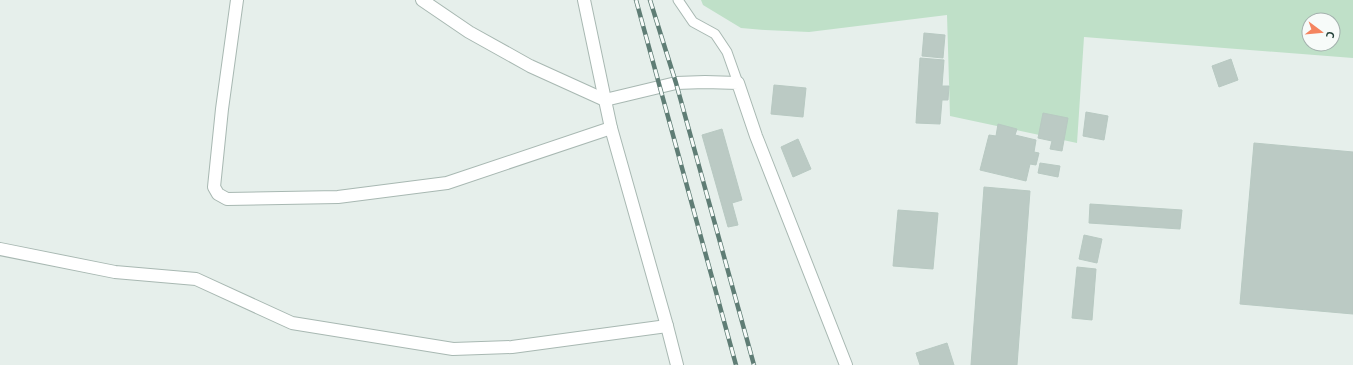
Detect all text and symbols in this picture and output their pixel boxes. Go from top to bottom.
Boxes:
north arrow [1301,12,1341,52]
text: С [1323,30,1338,40]

